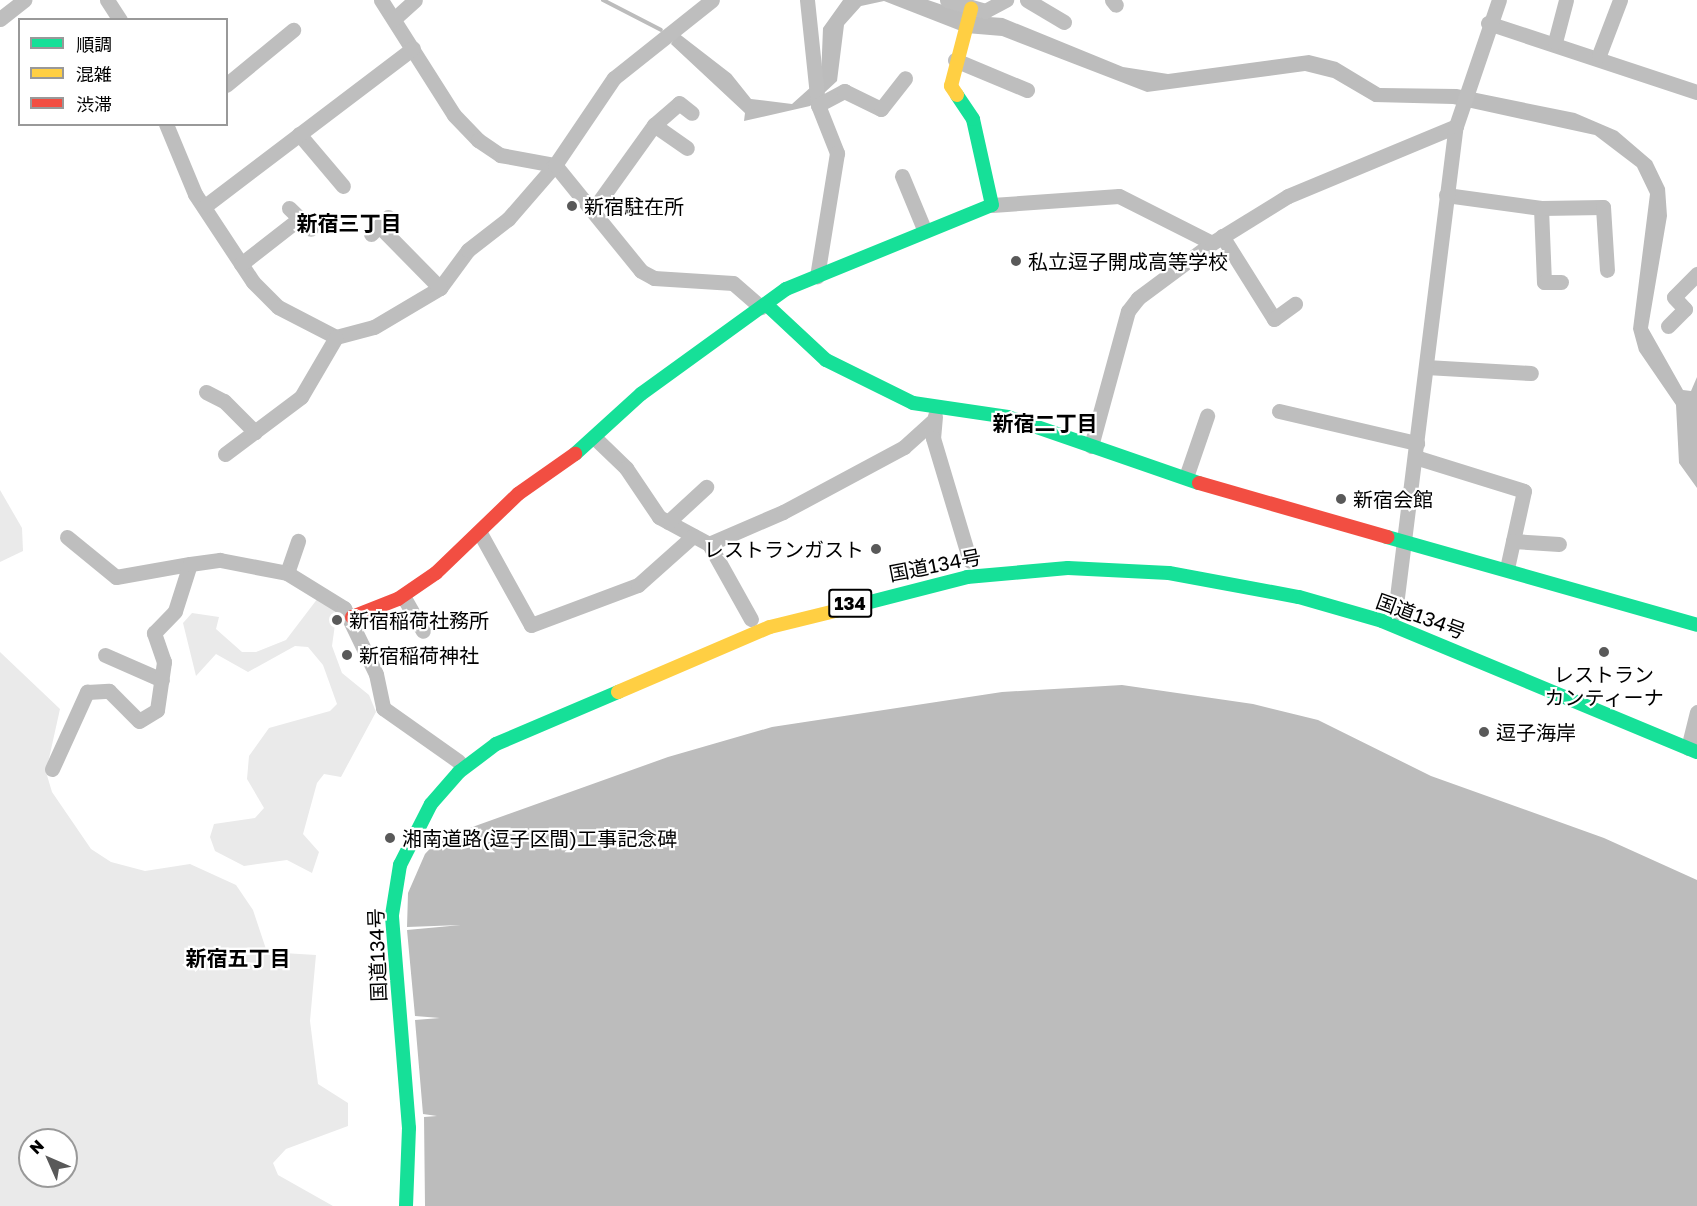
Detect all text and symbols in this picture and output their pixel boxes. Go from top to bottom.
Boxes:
legend [18,18,228,126]
text: 順調 [76,33,112,55]
text: 混雑 [76,63,112,85]
text: 渋滞 [76,93,112,115]
place label: 新宿駐在所 [584,194,684,218]
marker: 新宿駐在所 [565,199,579,213]
district label: 新宿三丁目 [297,210,401,236]
place label: 私立逗子開成高等学校 [1028,249,1228,273]
marker: 私立逗子開成高等学校 [1009,254,1023,268]
district label: 新宿二丁目 [993,410,1097,436]
place label: 新宿会館 [1353,487,1433,511]
marker: 新宿会館 [1334,492,1348,506]
place label: レストランガスト [704,537,864,561]
marker: レストランガスト [869,542,883,556]
street label: 国道134号 [887,544,983,586]
road number: 134 [828,588,872,618]
street label: 国道134号 [1373,589,1469,643]
place label: 新宿稲荷社務所 [349,608,489,632]
marker: 新宿稲荷社務所 [330,613,344,627]
place label: 新宿稲荷神社 [359,643,479,667]
marker: レストラン カンティーナ [1597,645,1611,659]
marker: 新宿稲荷神社 [340,648,354,662]
place label: レストラン カンティーナ [1544,662,1664,709]
place label: 逗子海岸 [1496,720,1576,744]
marker: 逗子海岸 [1477,725,1491,739]
place label: 湘南道路(逗子区間)工事記念碑 [402,826,677,850]
marker: 湘南道路(逗子区間)工事記念碑 [383,831,397,845]
street label: 国道134号 [363,908,391,1002]
district label: 新宿五丁目 [186,945,290,971]
north arrow [18,1128,78,1188]
text: N [25,1135,48,1158]

